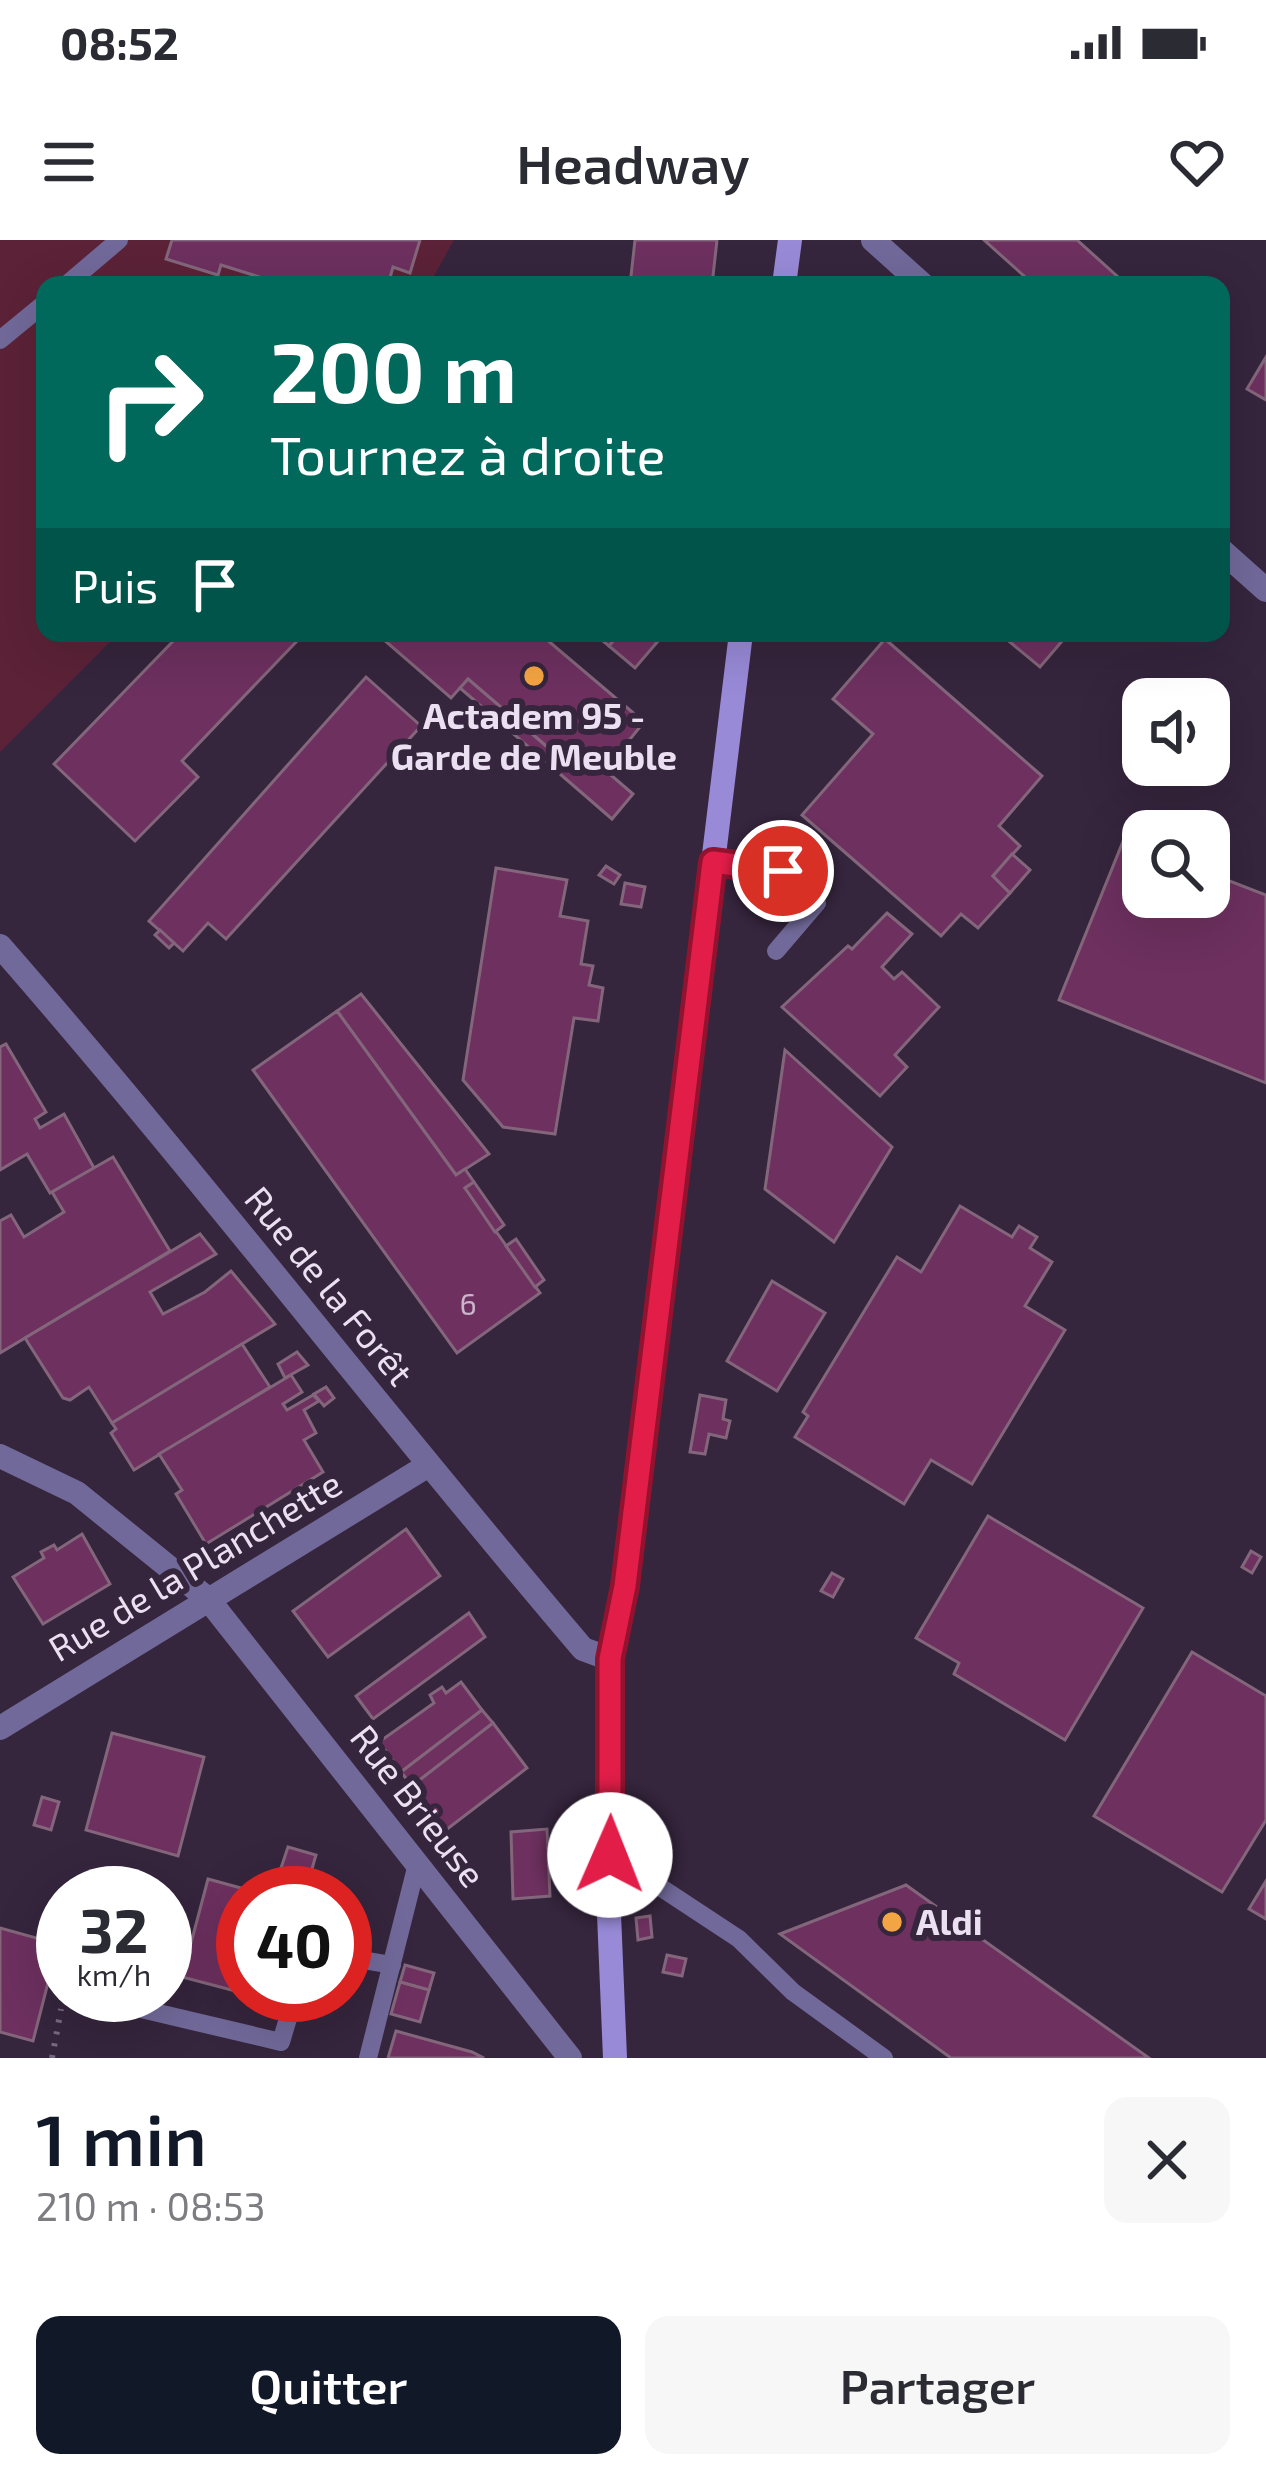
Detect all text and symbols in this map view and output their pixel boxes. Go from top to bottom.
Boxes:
text: 08:52 [60,15,179,69]
icon: menu [36,129,102,195]
icon: heart [1164,129,1230,195]
text: Headway [516,130,750,195]
text: 200 m [270,319,517,420]
icon: right [72,324,228,480]
text: Tournez à droite [270,421,666,486]
icon: arrive [182,552,248,618]
text: Puis [72,558,158,612]
marker: Actadem 95 - Garde de Meuble [521,663,547,689]
map controls [1122,678,1230,918]
button: sound [1122,678,1230,786]
place label: Actadem 95 - Garde de Meuble [391,693,677,777]
button: search [1122,810,1230,918]
pin [732,820,834,922]
icon: arrive [750,838,816,904]
street label: Rue de la Forêt [237,1177,423,1393]
house number: 6 [459,1285,477,1321]
street label: Rue de la Planchette [40,1460,348,1669]
street label: Rue Brieuse [343,1716,496,1894]
position arrow [547,1792,673,1918]
speed limit sign: 40 [216,1866,372,2022]
text: 32 [80,1893,148,1965]
place label: Aldi [916,1899,983,1942]
marker: Aldi [879,1909,905,1935]
text: km/h [77,1956,151,1992]
text: 1 min [36,2094,207,2180]
button: close [1104,2097,1230,2223]
text: 210 m · 08:53 [36,2182,265,2229]
button: Quitter [36,2316,621,2454]
button: Partager [645,2316,1230,2454]

